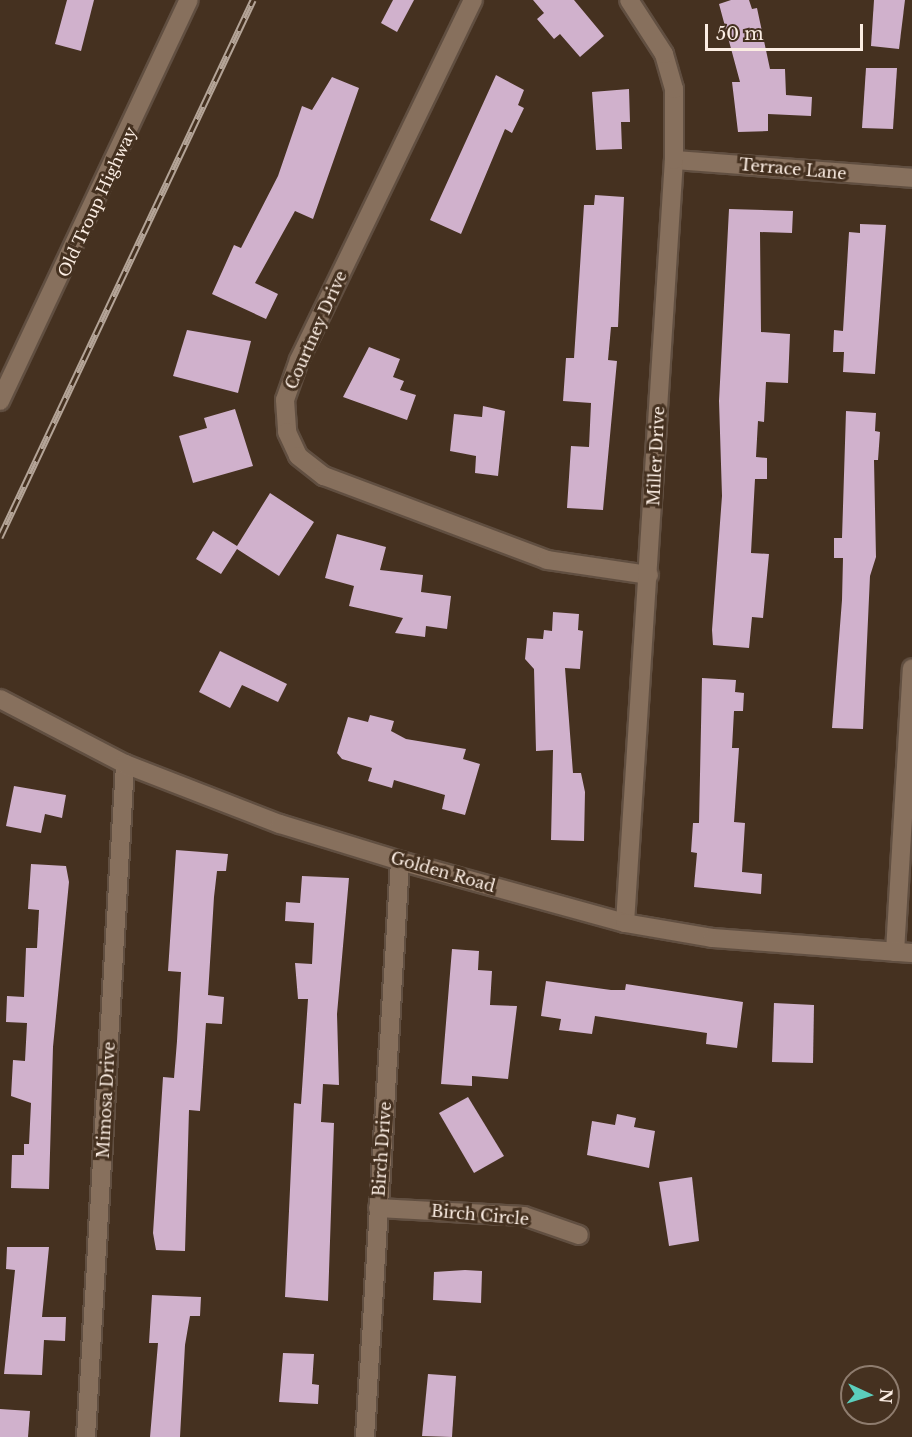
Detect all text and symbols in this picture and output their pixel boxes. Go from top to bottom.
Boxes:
scale bar [708,12,866,50]
text: 50 m [716,23,764,45]
street label: Old Troup Highway [54,124,140,280]
street label: Terrace Lane [739,155,847,183]
street label: Courtney Drive [281,268,351,392]
street label: Miller Drive [644,405,668,507]
street label: Golden Road [389,848,497,896]
street label: Mimosa Drive [93,1041,119,1159]
street label: Birch Drive [369,1101,395,1197]
street label: Birch Circle [430,1201,530,1229]
north arrow [840,1365,900,1425]
text: N [875,1388,896,1404]

